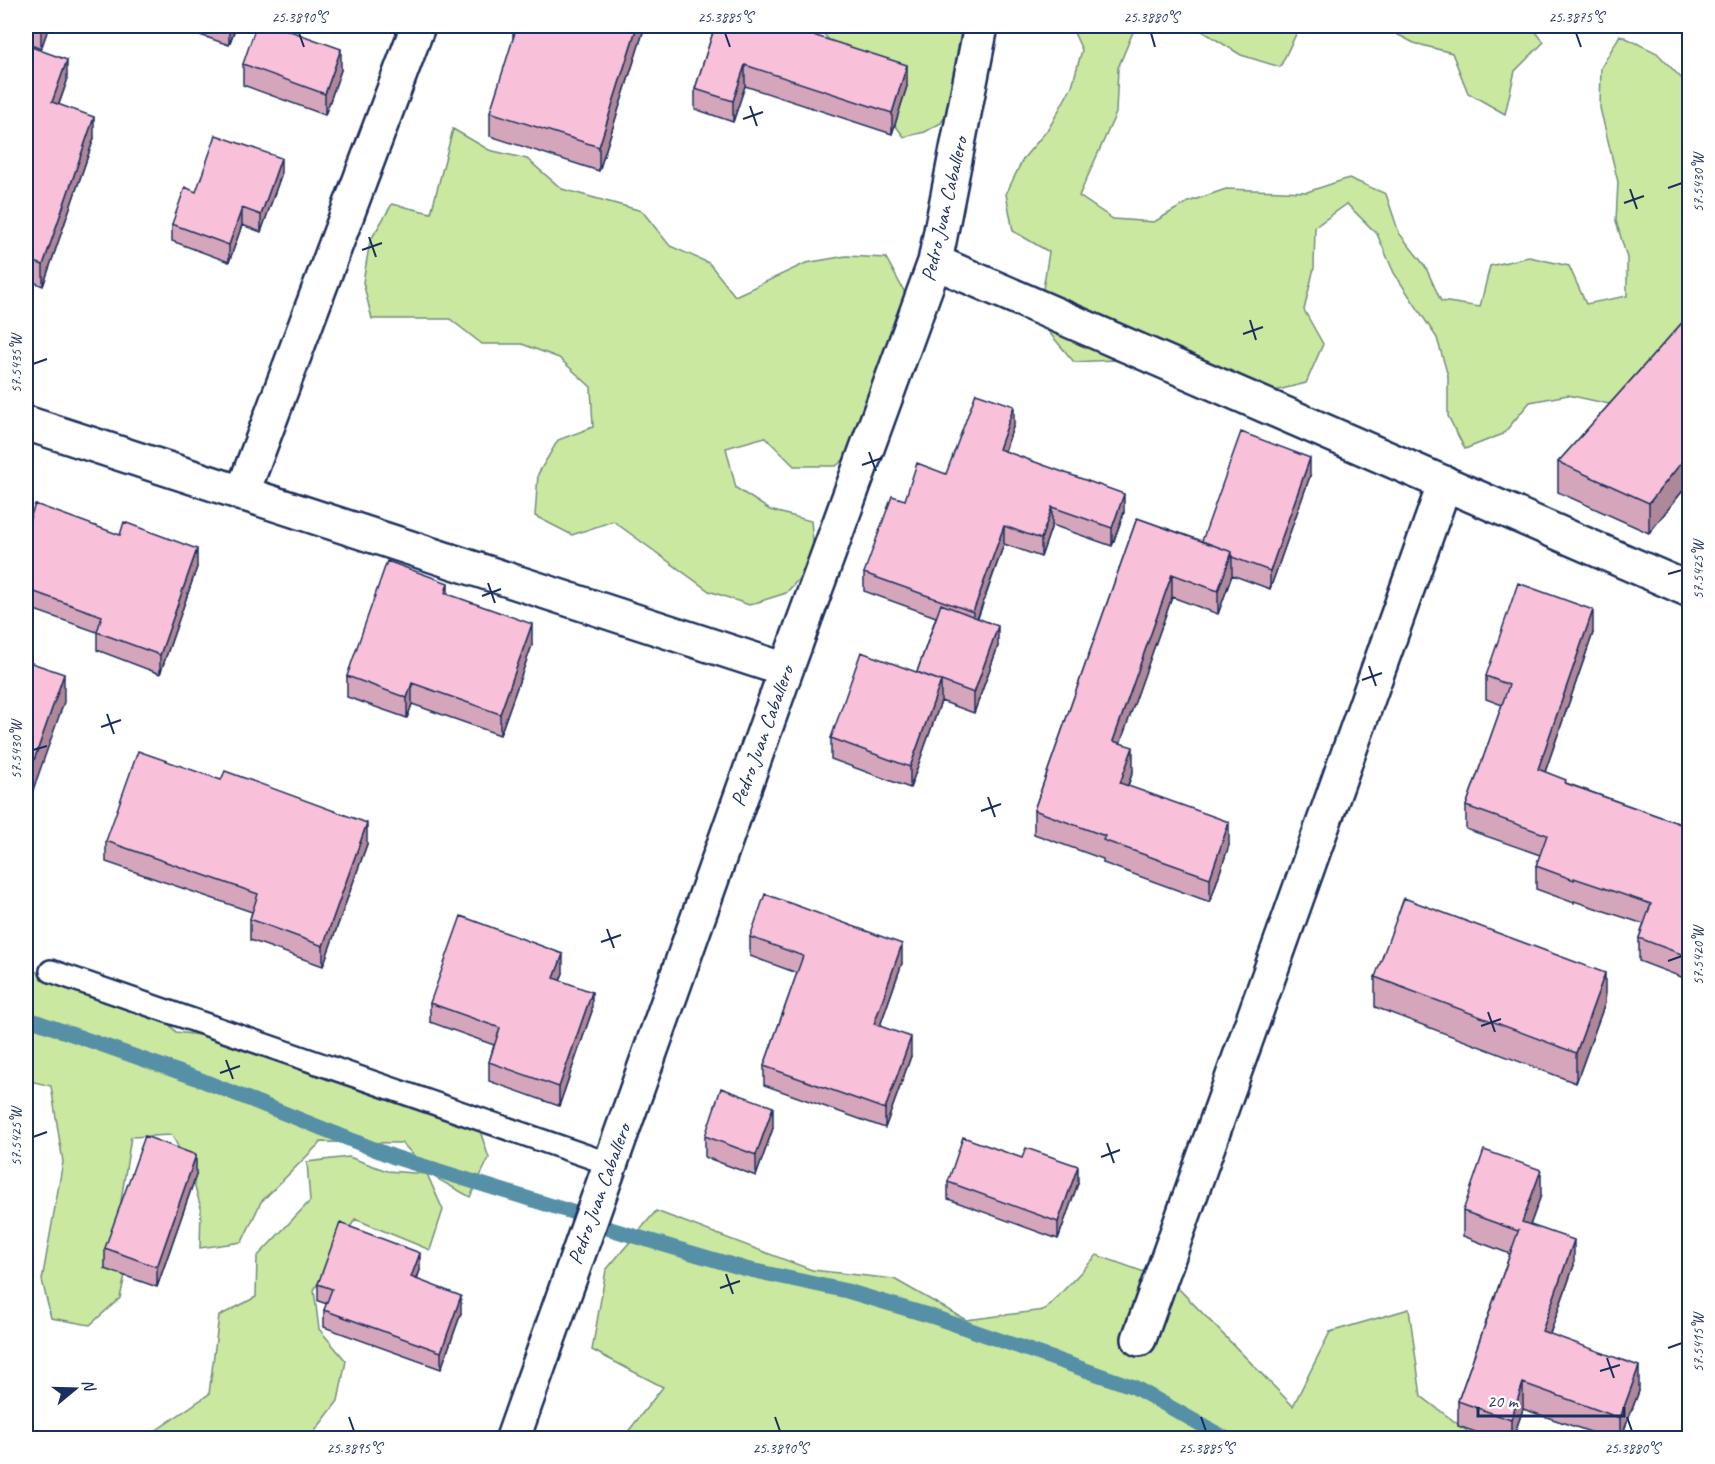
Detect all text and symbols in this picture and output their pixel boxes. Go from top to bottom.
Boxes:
text: 25.3890°S [271,8,329,27]
text: 25.3885°S [697,8,755,27]
text: 25.3880°S [1123,8,1181,27]
text: 25.3875°S [1548,8,1606,27]
street label: Pedro Juan Caballero [915,132,974,284]
text: 57.5430°W [1689,151,1708,212]
text: 57.5435°W [7,332,26,393]
text: 57.5425°W [1689,538,1708,599]
street label: Pedro Juan Caballero [725,660,800,810]
text: 57.5430°W [7,718,26,779]
text: 57.5420°W [1689,924,1708,985]
text: 57.5425°W [7,1105,26,1166]
street label: Pedro Juan Caballero [562,1118,637,1268]
text: 57.5415°W [1689,1311,1708,1372]
north arrow [45,1359,105,1419]
text: N [77,1377,100,1395]
scale bar [1478,1380,1624,1418]
text: 20 m [1487,1390,1520,1412]
text: 25.3895°S [326,1439,384,1458]
text: 25.3890°S [752,1439,810,1458]
text: 25.3885°S [1178,1439,1236,1458]
text: 25.3880°S [1604,1439,1662,1458]

